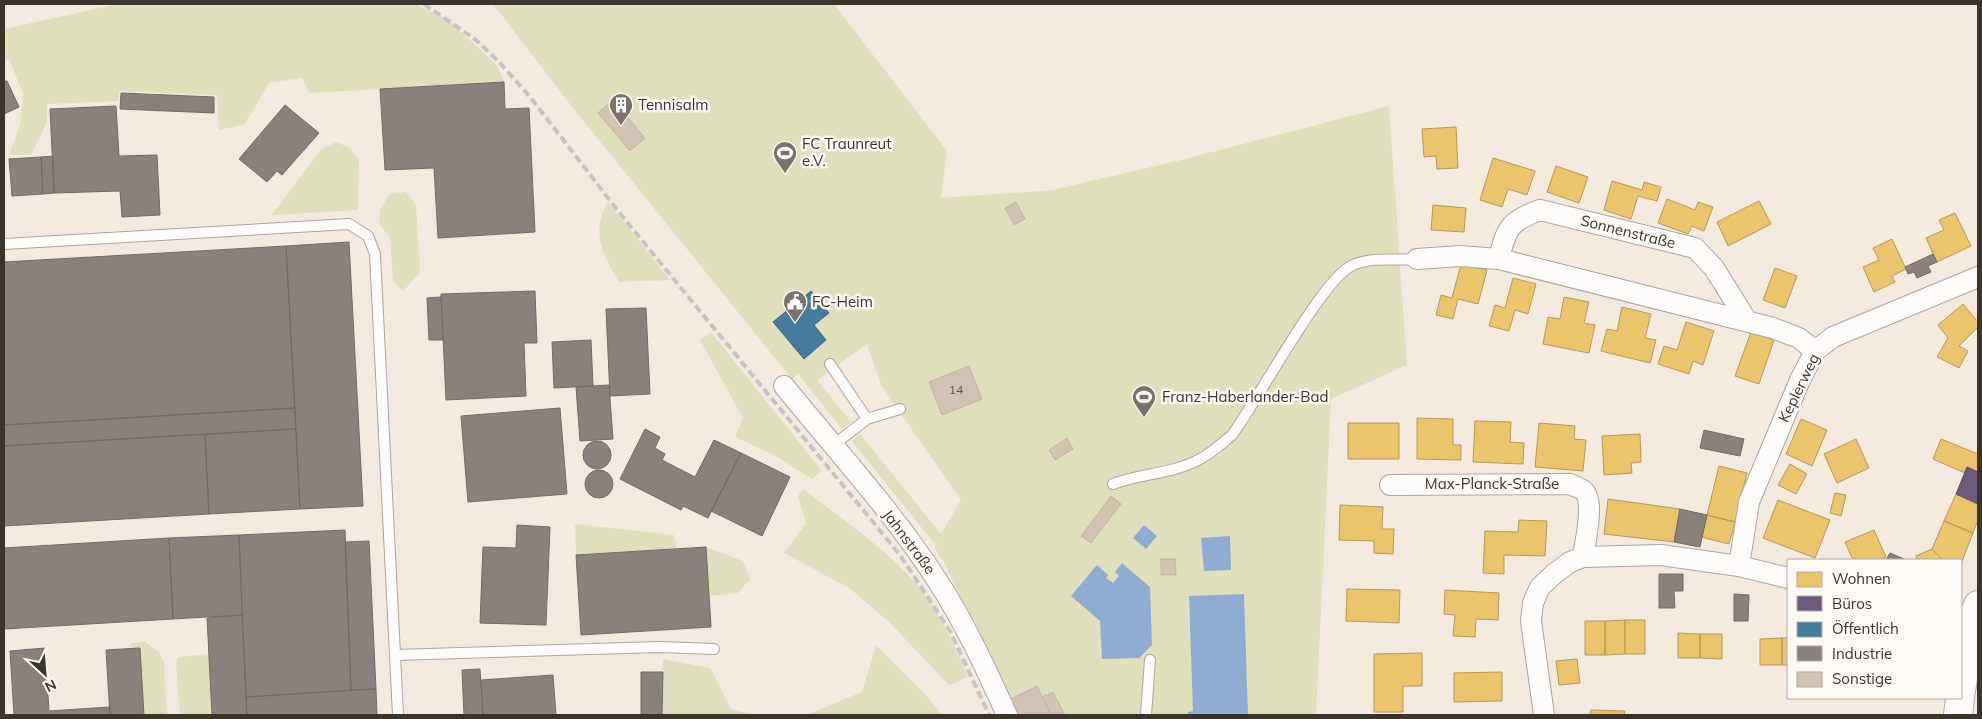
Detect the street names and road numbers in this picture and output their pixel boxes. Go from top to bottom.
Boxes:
street label: Sonnenstraße [1579,211,1678,252]
street label: Keplerweg [1774,350,1823,425]
street label: Max-Planck-Straße [1425,474,1559,493]
street label: Jahnstraße [879,506,940,578]

